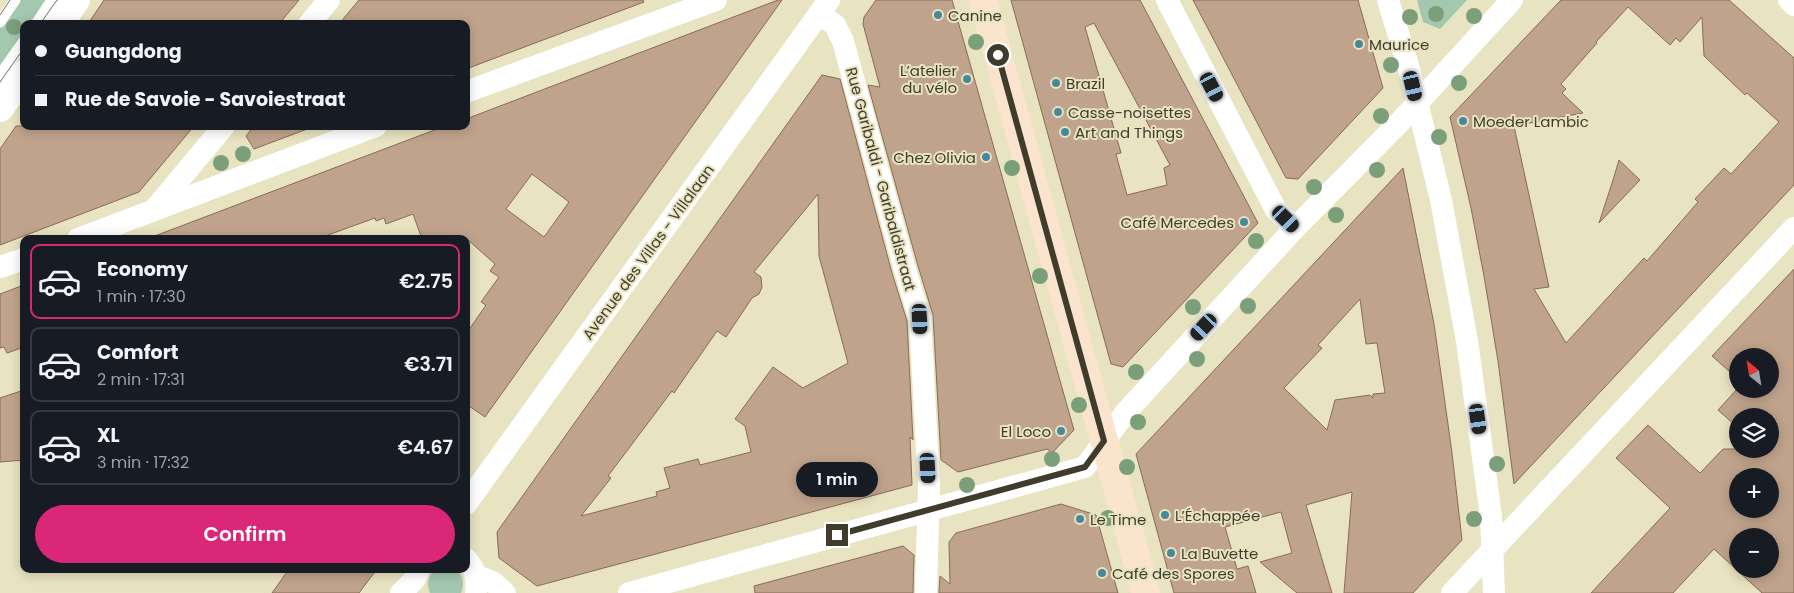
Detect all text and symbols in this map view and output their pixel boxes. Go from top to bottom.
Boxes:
place label: Canine [948,5,1002,26]
marker: Canine [932,9,944,21]
place label: Maurice [1369,34,1429,55]
text: Guangdong [65,38,182,65]
marker: Maurice [1353,38,1365,50]
route start [987,44,1009,66]
place label: L’atelier du vélo [900,60,957,98]
street label: Rue Garibaldi - Garibaldistraat [841,65,921,293]
car [1198,70,1225,104]
car [1402,70,1423,102]
marker: L’atelier du vélo [961,73,973,85]
place label: Brazil [1066,73,1105,94]
marker: Brazil [1050,77,1062,89]
text: Rue de Savoie - Savoiestraat [65,86,345,113]
place label: Casse-noisettes [1068,102,1191,123]
marker: Casse-noisettes [1052,106,1064,118]
place label: Moeder Lambic [1473,111,1589,132]
marker: Moeder Lambic [1457,115,1469,127]
place label: Art and Things [1075,122,1183,143]
marker: Art and Things [1059,126,1071,138]
place label: Chez Olivia [893,147,976,168]
marker: Chez Olivia [980,151,992,163]
street label: Avenue des Villas - Villalaan [577,160,719,344]
car [1270,203,1301,235]
place label: Café Mercedes [1121,212,1234,233]
marker: Café Mercedes [1238,216,1250,228]
text: Economy [97,256,188,283]
icon: car [37,259,82,304]
text: €2.75 [399,268,453,295]
text: 1 min · 17:30 [97,285,186,308]
car [911,304,928,334]
car [1188,311,1219,343]
text: Comfort [97,339,179,366]
icon: car [37,342,82,387]
north arrow [1729,348,1779,398]
map controls [1729,348,1779,578]
text: €3.71 [404,351,453,378]
text: 2 min · 17:31 [97,368,185,391]
car [1468,403,1487,435]
button: layers [1729,408,1779,458]
place label: El Loco [1001,421,1051,442]
text: XL [97,422,120,449]
icon: car [37,425,82,470]
marker: El Loco [1055,425,1067,437]
text: €4.67 [398,434,453,461]
text: 3 min · 17:32 [97,451,189,474]
car [919,453,936,483]
callout: 1 min [796,462,878,498]
text: 1 min [816,468,858,491]
button: + [1729,468,1779,518]
button: Confirm [35,505,455,563]
place label: L’Échappée [1175,505,1260,526]
place label: Le Time [1090,509,1146,530]
marker: L’Échappée [1159,509,1171,521]
marker: Le Time [1074,513,1086,525]
route end [826,524,848,546]
button: − [1729,528,1779,578]
place label: La Buvette [1181,543,1258,564]
marker: La Buvette [1165,547,1177,559]
place label: Café des Spores [1112,563,1235,584]
marker: Café des Spores [1096,567,1108,579]

